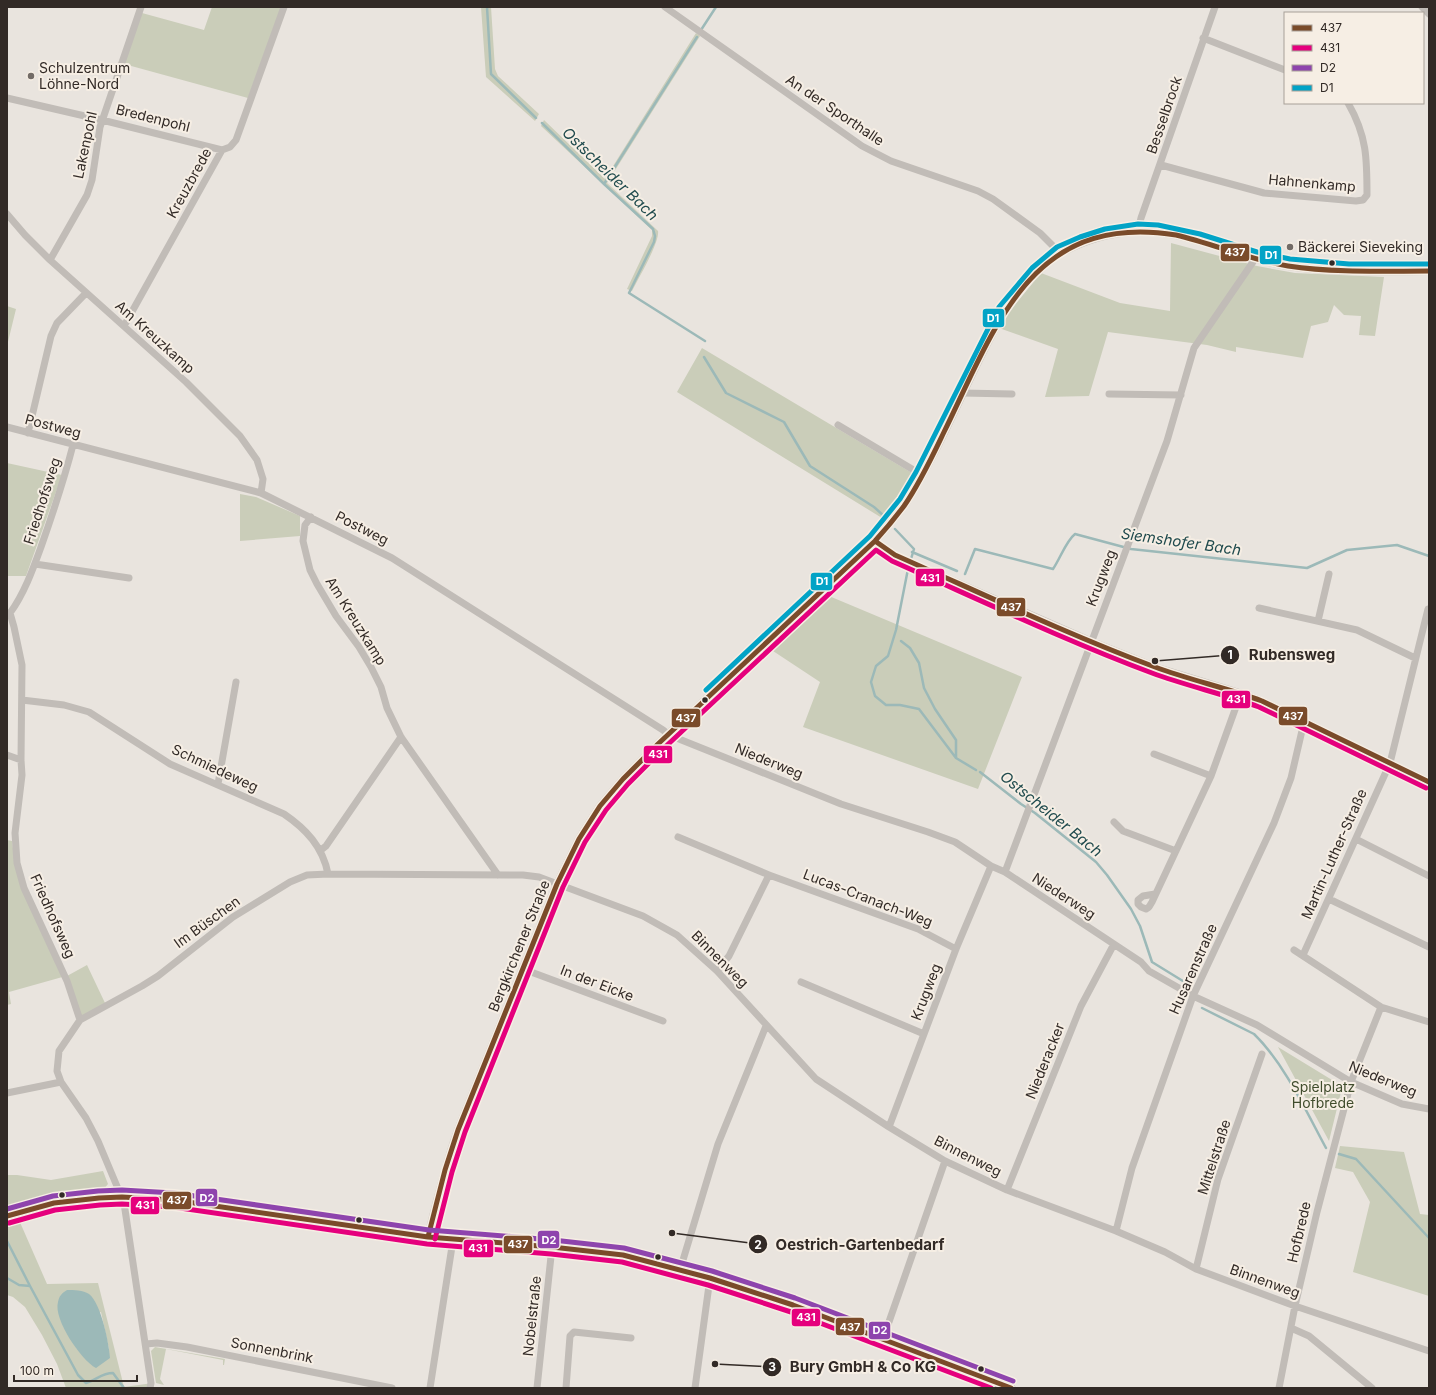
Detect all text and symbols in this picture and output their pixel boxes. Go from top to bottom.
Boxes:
legend [1284,12,1424,104]
text: 437 [1320,20,1342,35]
text: 431 [1320,40,1340,55]
place label: Schulzentrum Löhne-Nord [39,59,130,92]
text: D2 [1320,60,1336,75]
street label: An der Sporthalle [783,70,888,149]
marker: Schulzentrum Löhne-Nord [26,71,36,81]
street label: Besselbrock [1142,73,1185,156]
text: D1 [1320,80,1334,95]
street label: Bredenpohl [114,100,192,135]
street label: Lakenpohl [69,110,100,180]
water label: Ostscheider Bach [558,123,662,224]
street label: Kreuzbrede [162,145,215,221]
street label: Hahnenkamp [1268,170,1356,195]
place label: Bäckerei Sieveking [1298,238,1423,255]
marker: Bäckerei Sieveking [1285,242,1295,252]
line badge: 437 [1220,243,1250,262]
text: 437 [1225,245,1245,259]
line badge: D1 [1259,245,1282,265]
text: D1 [1265,248,1278,262]
unlabelled marker [1327,258,1337,268]
street label: Am Kreuzkamp [112,297,198,377]
line badge: D1 [982,308,1005,328]
text: D1 [987,311,1000,325]
street label: Postweg [23,410,83,441]
street label: Friedhofsweg [19,455,64,546]
street label: Postweg [333,507,392,548]
water label: Siemshofer Bach [1120,524,1242,559]
street label: Krugweg [1082,547,1119,609]
line badge: 431 [915,568,945,587]
text: 431 [920,571,940,585]
line badge: D1 [810,572,833,591]
street label: Am Kreuzkamp [322,573,390,668]
text: D1 [816,574,829,588]
line badge: 437 [996,597,1026,617]
text: 437 [1001,600,1021,614]
callout: Rubensweg [1220,641,1343,668]
text: Rubensweg [1249,645,1335,664]
text: 1 [1227,647,1233,662]
line badge: 431 [1221,690,1251,709]
text: 431 [1226,692,1246,706]
unlabelled marker [700,695,710,705]
line badge: 437 [1278,706,1308,726]
line badge: 437 [671,708,701,728]
text: 437 [1283,709,1303,723]
text: 437 [676,711,696,725]
street label: Niederweg [733,739,806,782]
street label: Schmiedeweg [169,740,261,795]
line badge: 431 [643,745,673,764]
text: 431 [648,747,668,761]
water label: Ostscheider Bach [996,767,1106,861]
street label: Martin-Luther-Straße [1297,786,1370,921]
street label: Lucas-Cranach-Weg [801,865,935,930]
street label: Niederweg [1029,869,1099,922]
street label: Friedhofsweg [27,871,80,961]
street label: Bergkirchener Straße [484,877,553,1014]
street label: Im Büschen [170,892,243,951]
street label: Husarenstraße [1165,921,1220,1017]
street label: Binnenweg [688,927,752,991]
street label: In der Eicke [558,961,636,1004]
street label: Krugweg [907,961,944,1023]
street label: Niederacker [1022,1020,1068,1101]
street label: Niederweg [1347,1057,1420,1100]
park label: Spielplatz Hofbrede [1291,1078,1355,1111]
street label: Mittelstraße [1193,1117,1234,1197]
street label: Binnenweg [932,1131,1005,1180]
line badge: D2 [195,1188,218,1207]
unlabelled marker [57,1190,67,1200]
line badge: 437 [162,1191,192,1210]
text: D2 [200,1191,215,1205]
text: 437 [167,1193,187,1207]
line badge: 431 [130,1196,160,1215]
text: 431 [135,1198,155,1212]
street label: Hofbrede [1283,1200,1314,1264]
unlabelled marker [354,1215,364,1225]
line badge: D2 [537,1230,560,1249]
callout: Oestrich-Gartenbedarf [748,1231,953,1258]
text: D2 [542,1233,557,1247]
line badge: 437 [503,1235,533,1254]
text: Oestrich-Gartenbedarf [776,1235,944,1254]
text: 437 [508,1237,528,1251]
text: 2 [754,1237,762,1252]
line badge: 431 [463,1239,494,1258]
text: 431 [468,1241,488,1255]
unlabelled marker [653,1252,663,1262]
street label: Binnenweg [1228,1260,1303,1301]
street label: Nobelstraße [519,1275,544,1357]
line badge: 431 [791,1308,821,1327]
text: 431 [796,1310,816,1324]
line badge: 437 [835,1317,865,1336]
text: 437 [840,1320,860,1334]
line badge: D2 [868,1321,891,1340]
text: D2 [873,1323,888,1337]
street label: Sonnenbrink [229,1333,315,1366]
callout: Bury GmbH & Co KG [762,1354,944,1381]
scale bar [14,1357,137,1383]
text: Bury GmbH & Co KG [790,1357,936,1376]
text: 3 [768,1359,776,1374]
text: 100 m [20,1363,54,1378]
unlabelled marker [976,1364,986,1374]

